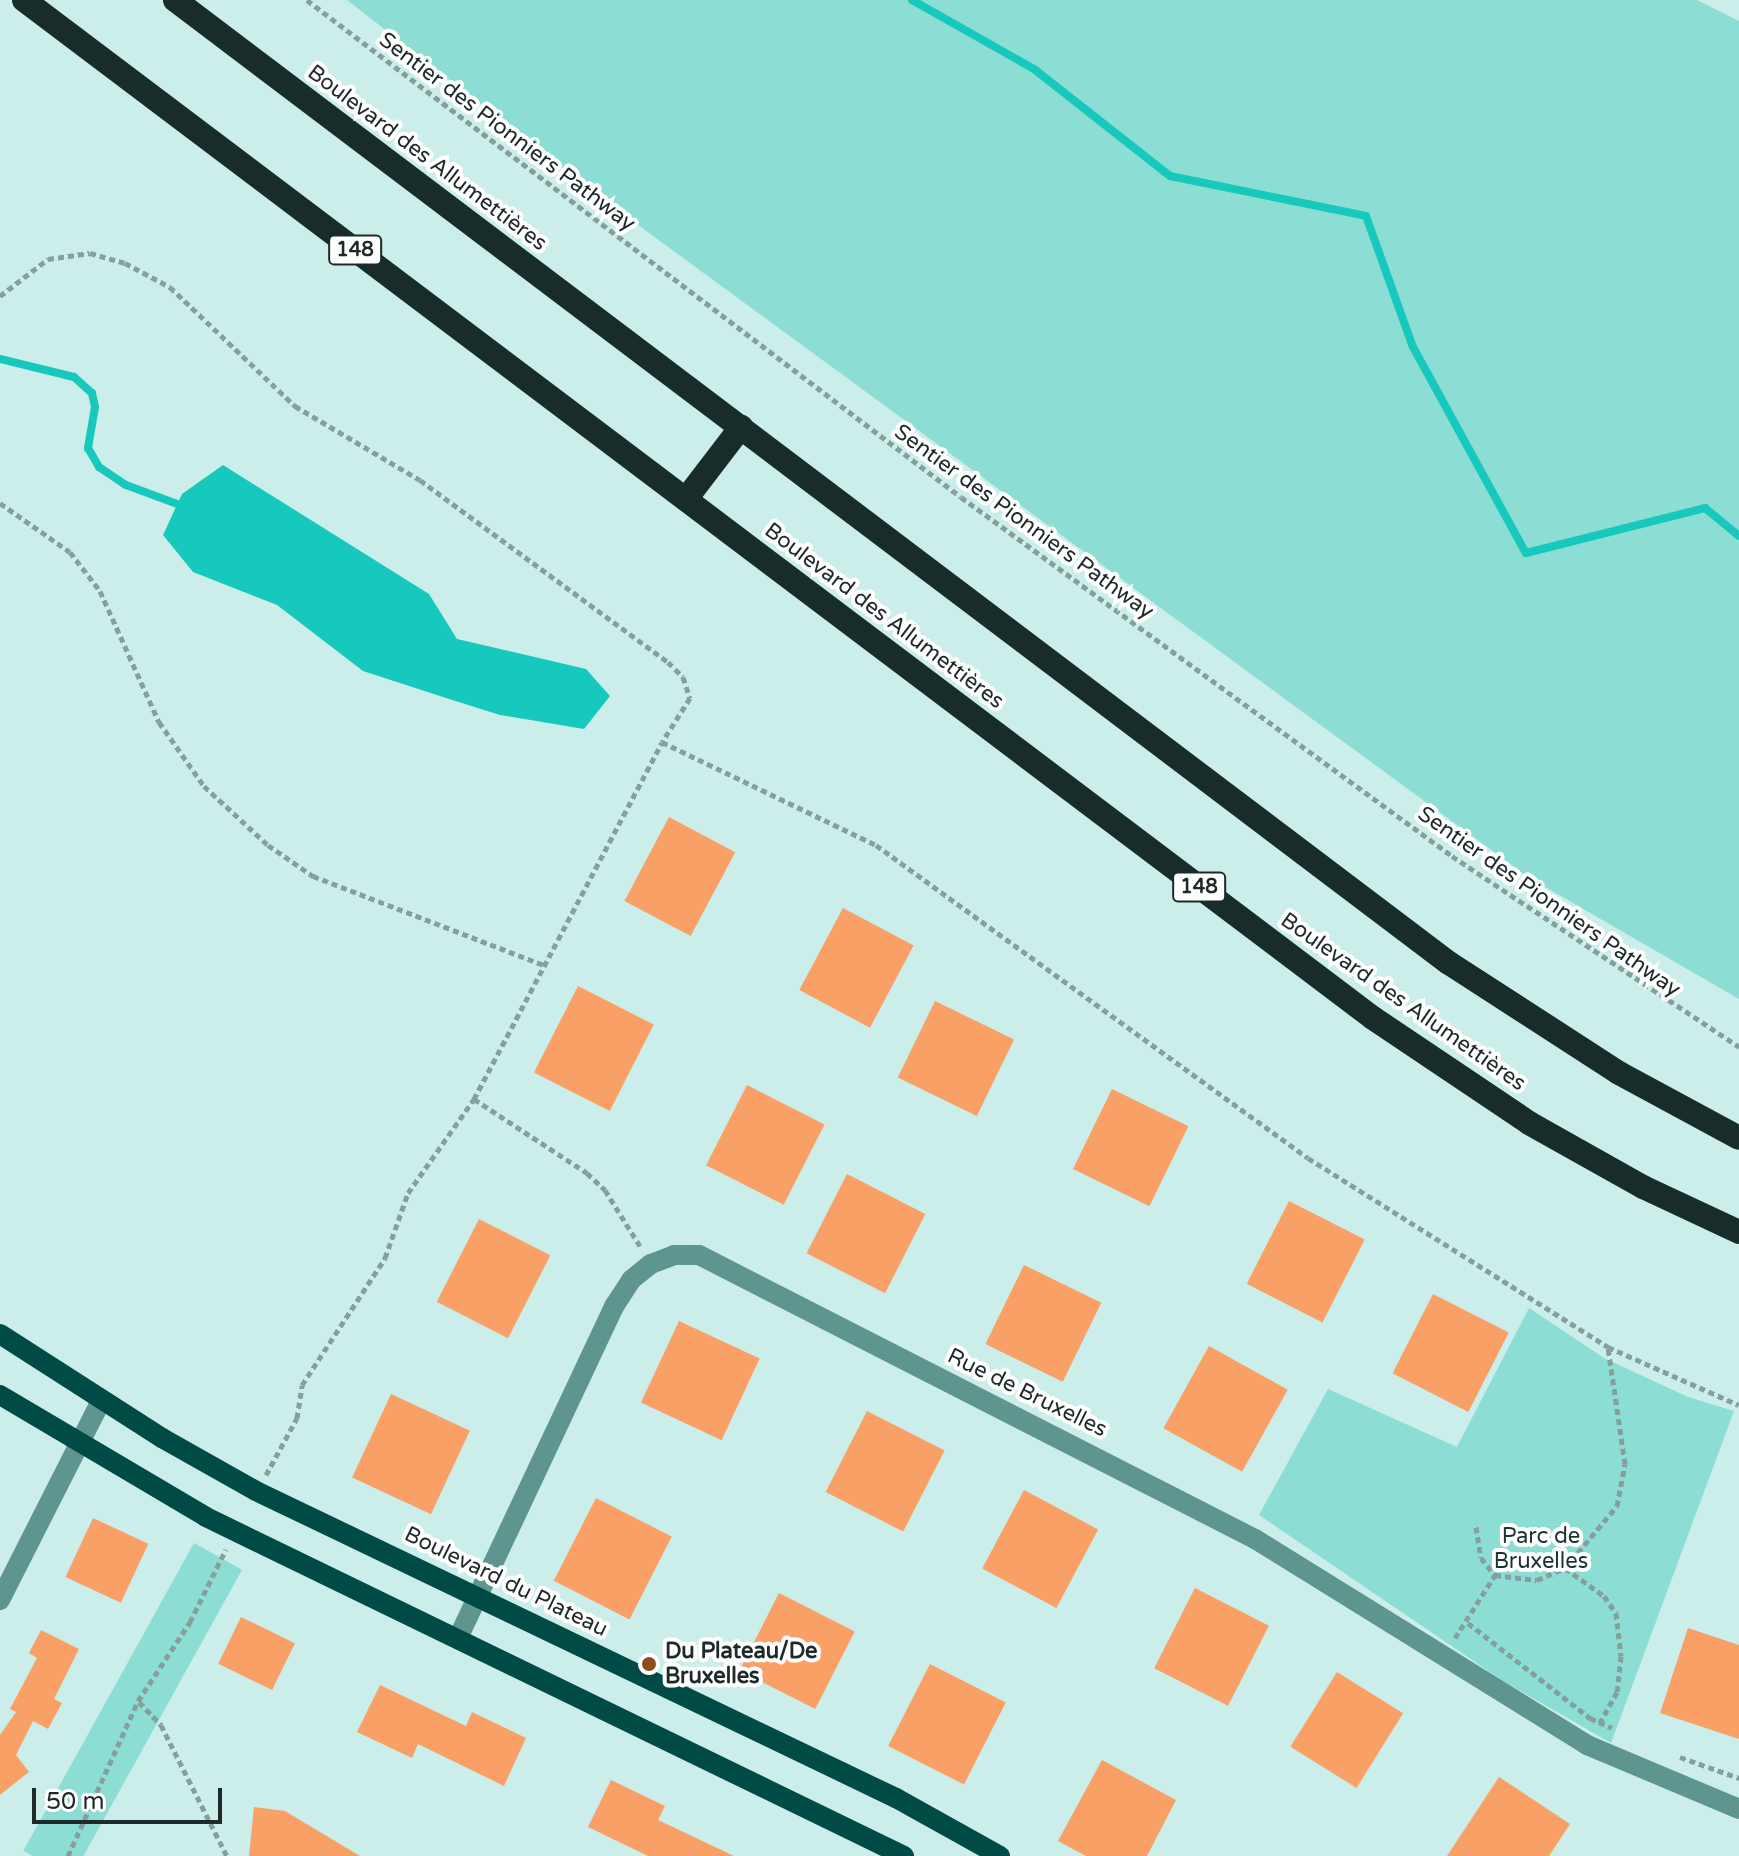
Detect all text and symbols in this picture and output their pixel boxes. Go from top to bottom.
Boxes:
street label: Sentier des Pionniers Pathway [374,27,640,237]
street label: Boulevard des Allumettières [302,59,552,257]
road number: 148 [327,234,383,266]
street label: Sentier des Pionniers Pathway [889,419,1159,625]
street label: Boulevard des Allumettières [759,517,1009,715]
street label: Sentier des Pionniers Pathway [1413,801,1685,1003]
road number: 148 [1171,871,1227,903]
street label: Boulevard des Allumettières [1275,907,1531,1097]
street label: Rue de Bruxelles [943,1343,1111,1443]
street label: Boulevard du Plateau [400,1521,612,1643]
park label: Parc de Bruxelles [1494,1523,1588,1574]
place label: Du Plateau/De Bruxelles [665,1638,817,1690]
marker: Du Plateau/De Bruxelles [640,1655,658,1673]
scale bar [36,1772,226,1822]
text: 50 m [46,1787,104,1816]

